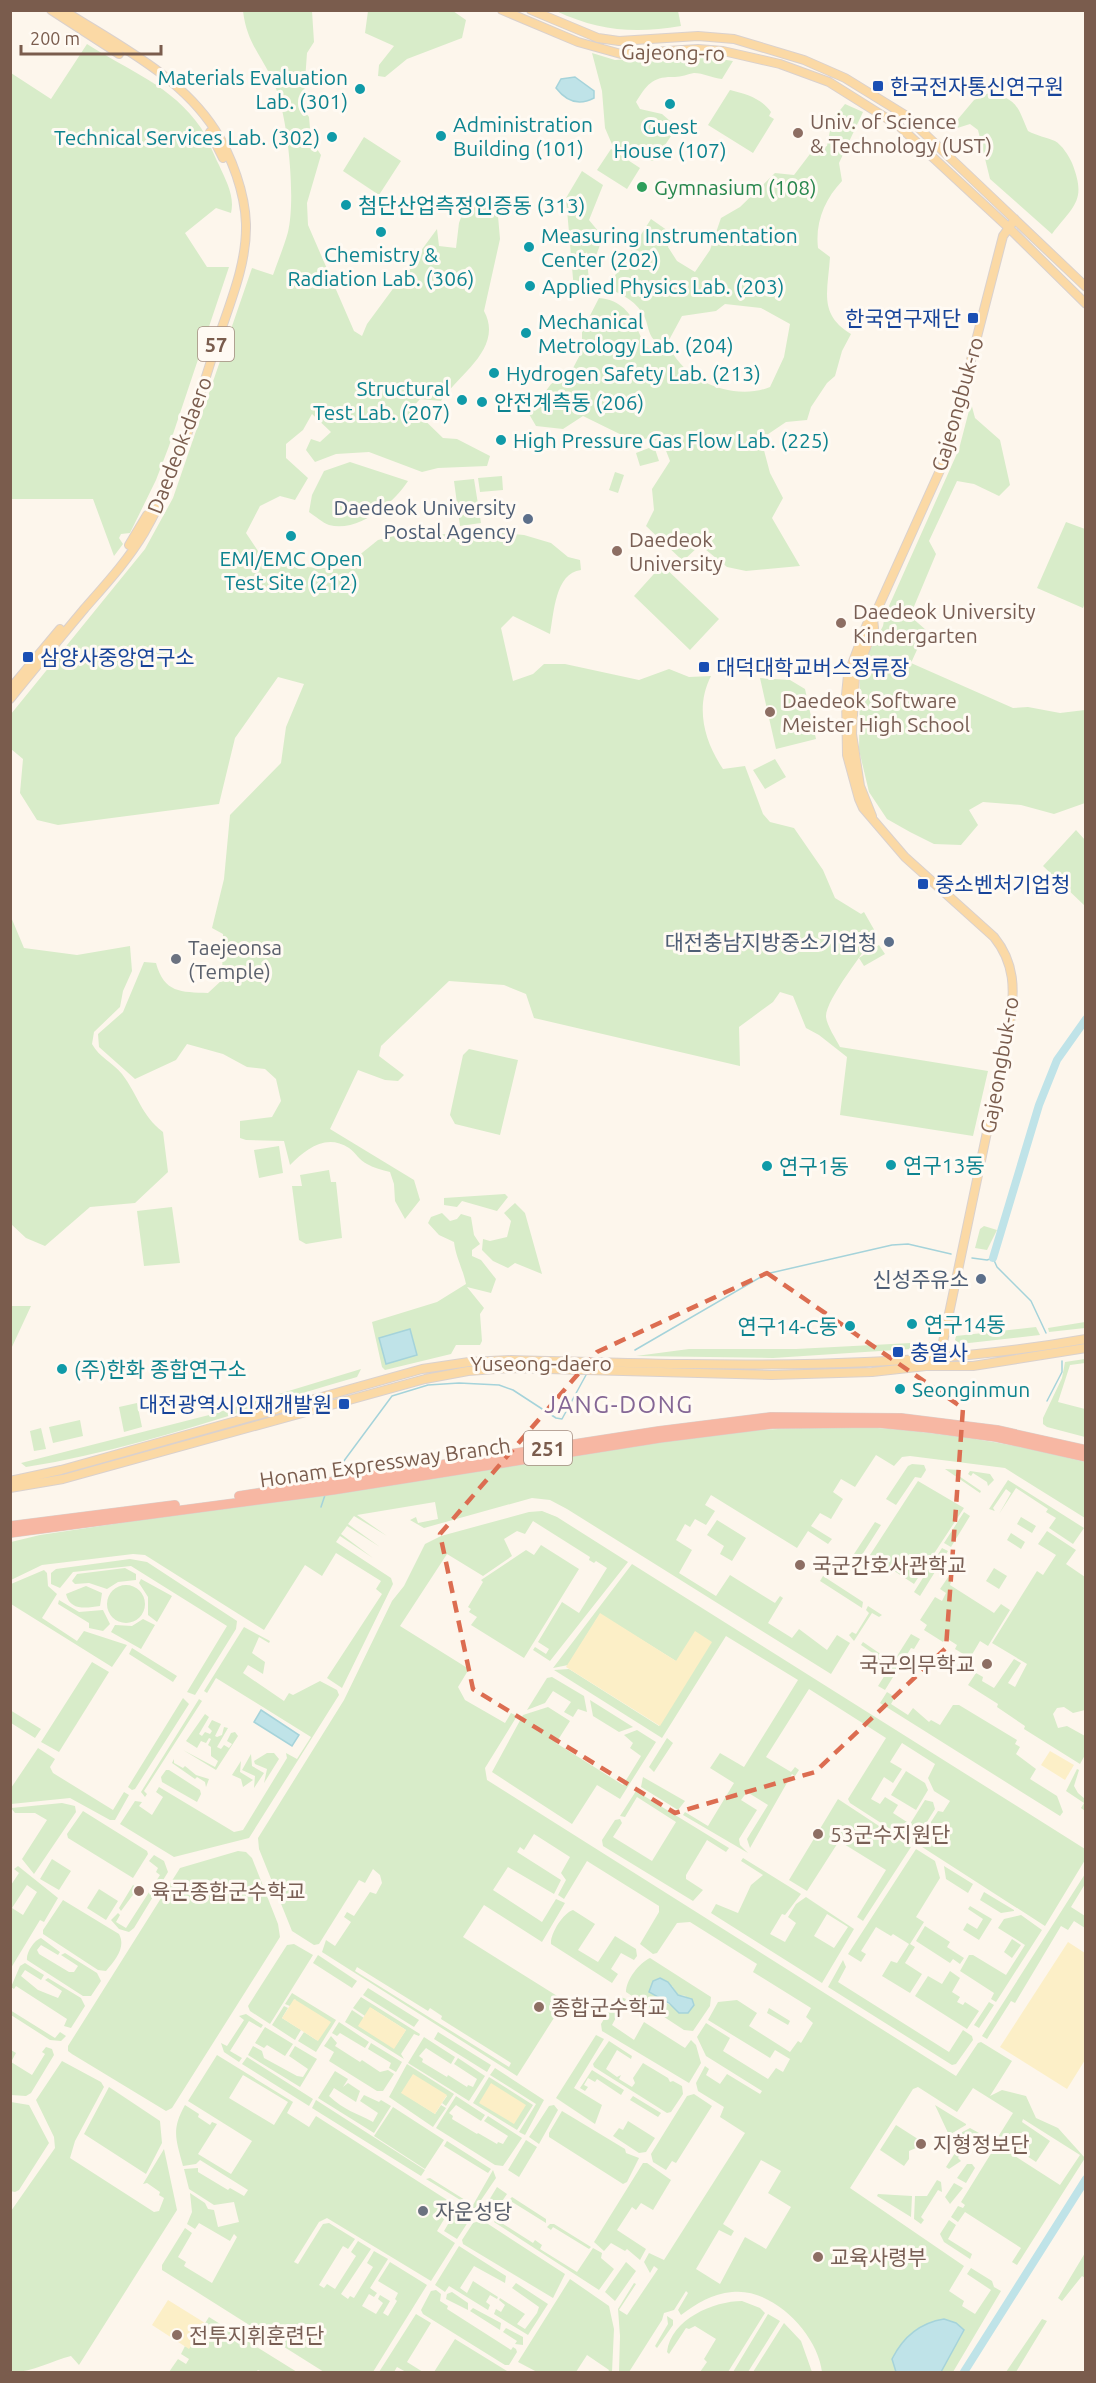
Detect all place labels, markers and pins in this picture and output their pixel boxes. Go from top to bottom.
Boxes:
place label: Materials Evaluation Lab. (301) [157,65,348,113]
place label: 한국전자통신연구원 [890,74,1064,98]
marker: 한국전자통신연구원 [871,79,885,93]
marker: Materials Evaluation Lab. (301) [353,82,367,96]
marker: Guest House (107) [663,97,677,111]
place label: Univ. of Science & Technology (UST) [810,109,992,157]
place label: Administration Building (101) [453,112,593,160]
place label: Guest House (107) [613,114,727,162]
place label: Technical Services Lab. (302) [54,125,320,149]
marker: Univ. of Science & Technology (UST) [791,126,805,140]
marker: Administration Building (101) [434,129,448,143]
marker: Technical Services Lab. (302) [325,130,339,144]
place label: Gymnasium (108) [654,175,817,199]
marker: Gymnasium (108) [635,180,649,194]
place label: 첨단산업측정인증동 (313) [358,193,585,217]
marker: 첨단산업측정인증동 (313) [339,198,353,212]
place label: Measuring Instrumentation Center (202) [541,223,798,271]
marker: Chemistry & Radiation Lab. (306) [374,225,388,239]
marker: Measuring Instrumentation Center (202) [522,240,536,254]
place label: Chemistry & Radiation Lab. (306) [288,242,474,290]
place label: Applied Physics Lab. (203) [542,274,784,298]
marker: Applied Physics Lab. (203) [523,279,537,293]
place label: 한국연구재단 [845,306,961,330]
place label: Mechanical Metrology Lab. (204) [538,309,734,357]
marker: 한국연구재단 [966,311,980,325]
marker: Mechanical Metrology Lab. (204) [519,326,533,340]
place label: Hydrogen Safety Lab. (213) [506,361,761,385]
marker: Hydrogen Safety Lab. (213) [487,366,501,380]
place label: Structural Test Lab. (207) [313,376,450,424]
place label: 안전계측동 (206) [494,390,644,414]
marker: Structural Test Lab. (207) [455,393,469,407]
marker: 안전계측동 (206) [475,395,489,409]
place label: High Pressure Gas Flow Lab. (225) [513,428,829,452]
marker: High Pressure Gas Flow Lab. (225) [494,433,508,447]
place label: Daedeok University Postal Agency [333,495,516,543]
marker: Daedeok University Postal Agency [521,512,535,526]
place label: Daedeok University [629,527,723,575]
marker: EMI/EMC Open Test Site (212) [284,529,298,543]
marker: Daedeok University [610,544,624,558]
place label: EMI/EMC Open Test Site (212) [219,546,363,594]
place label: Daedeok University Kindergarten [853,599,1036,647]
marker: Daedeok University Kindergarten [834,616,848,630]
place label: 삼양사중앙연구소 [40,645,195,669]
marker: 삼양사중앙연구소 [21,650,35,664]
place label: 대덕대학교버스정류장 [716,655,909,679]
marker: 대덕대학교버스정류장 [697,660,711,674]
place label: Daedeok Software Meister High School [782,688,970,736]
marker: Daedeok Software Meister High School [763,705,777,719]
place label: 중소벤처기업청 [935,872,1070,896]
marker: 중소벤처기업청 [916,877,930,891]
place label: 대전충남지방중소기업청 [664,930,877,954]
place label: Taejeonsa (Temple) [188,935,282,983]
marker: 대전충남지방중소기업청 [882,935,896,949]
marker: Taejeonsa (Temple) [169,952,183,966]
place label: 연구13동 [903,1153,985,1177]
place label: 연구1동 [779,1154,849,1178]
marker: 연구13동 [884,1158,898,1172]
marker: 연구1동 [760,1159,774,1173]
place label: 신성주유소 [872,1267,969,1291]
marker: 신성주유소 [974,1272,988,1286]
place label: 연구14동 [924,1312,1006,1336]
place label: 연구14-C동 [737,1314,838,1338]
marker: 연구14동 [905,1317,919,1331]
marker: 연구14-C동 [843,1319,857,1333]
place label: 충열사 [910,1340,968,1364]
marker: 충열사 [891,1345,905,1359]
place label: (주)한화 종합연구소 [74,1357,247,1381]
marker: (주)한화 종합연구소 [55,1362,69,1376]
place label: Seonginmun [912,1377,1030,1401]
marker: Seonginmun [893,1382,907,1396]
place label: 대전광역시인재개발원 [139,1392,332,1416]
marker: 대전광역시인재개발원 [337,1397,351,1411]
place label: 국군간호사관학교 [812,1553,967,1577]
marker: 국군간호사관학교 [793,1558,807,1572]
place label: 국군의무학교 [859,1652,975,1676]
marker: 국군의무학교 [980,1657,994,1671]
place label: 53군수지원단 [830,1822,950,1846]
marker: 53군수지원단 [811,1827,825,1841]
place label: 육군종합군수학교 [151,1879,306,1903]
marker: 육군종합군수학교 [132,1884,146,1898]
place label: 종합군수학교 [551,1995,667,2019]
marker: 종합군수학교 [532,2000,546,2014]
place label: 지형정보단 [933,2132,1030,2156]
marker: 지형정보단 [914,2137,928,2151]
place label: 자운성당 [435,2199,512,2223]
marker: 자운성당 [416,2204,430,2218]
place label: 교육사령부 [830,2245,927,2269]
marker: 교육사령부 [811,2250,825,2264]
place label: 전투지휘훈련단 [189,2323,324,2347]
marker: 전투지휘훈련단 [170,2328,184,2342]

